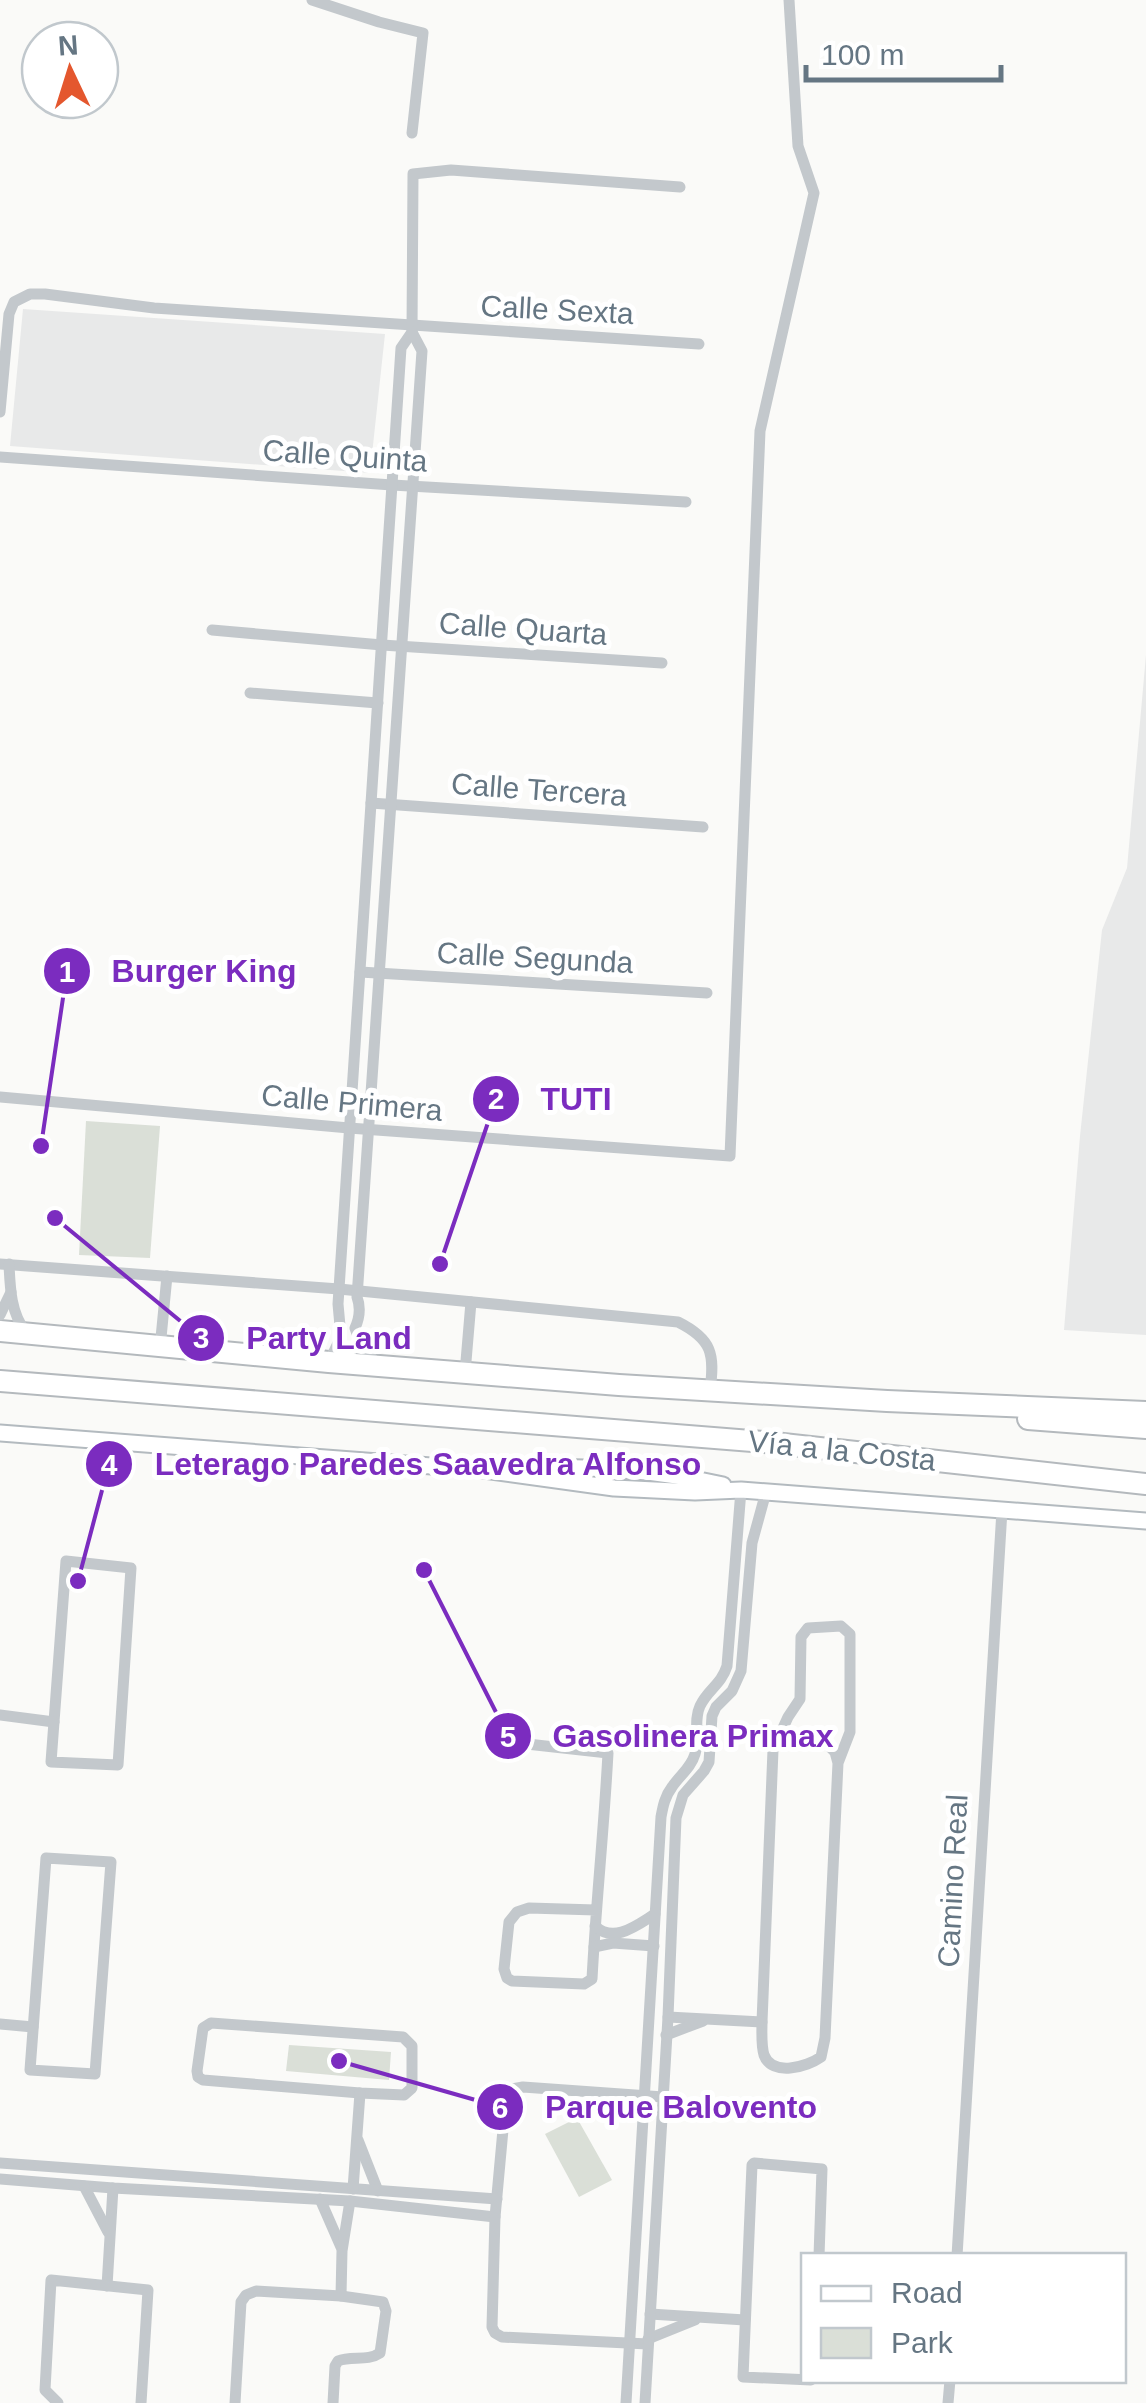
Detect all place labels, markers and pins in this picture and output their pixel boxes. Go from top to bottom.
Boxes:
callout: Burger King [42,940,317,1002]
callout: TUTI [471,1068,632,1130]
callout: Party Land [176,1307,431,1369]
callout: Leterago Paredes Saavedra Alfonso [84,1433,722,1495]
callout: Gasolinera Primax [483,1705,854,1767]
callout: Parque Balovento [475,2076,837,2138]

